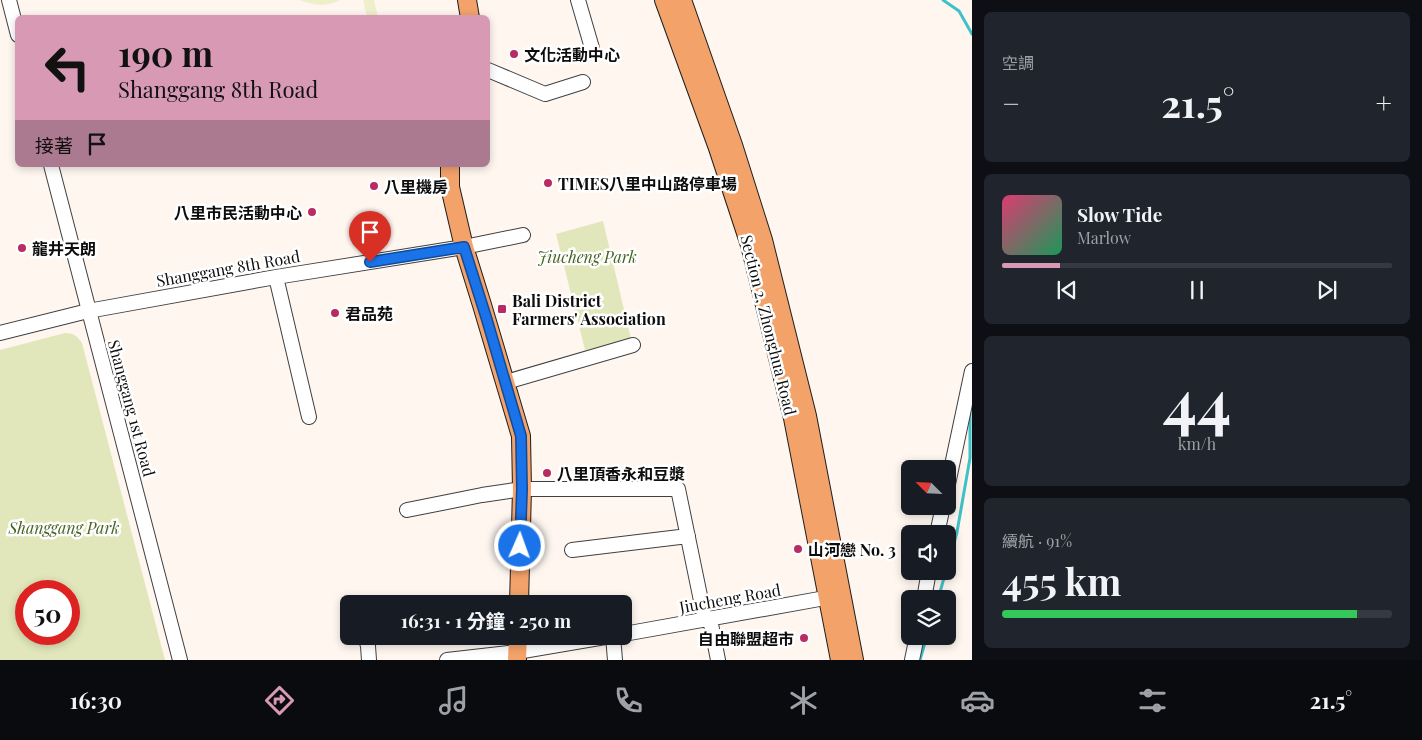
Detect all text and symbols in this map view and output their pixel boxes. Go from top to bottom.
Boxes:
text: 190 m [118,29,213,76]
icon: left [35,35,100,100]
place label: 文化活動中心 [524,44,620,65]
marker: 文化活動中心 [508,48,520,60]
text: 空調 [1002,52,1034,73]
text: Shanggang 8th Road [118,74,318,104]
text: 21.5° [1161,77,1234,128]
text: − [1002,84,1020,121]
text: + [1376,84,1392,121]
icon: arrive [83,130,111,158]
text: 接著 [35,132,73,158]
place label: TIMES八里中山路停車場 [558,173,737,194]
place label: 八里機房 [384,176,448,197]
marker: TIMES八里中山路停車場 [542,177,554,189]
marker: 八里機房 [368,180,380,192]
text: Slow Tide [1077,201,1162,227]
place label: 八里市民活動中心 [174,202,302,223]
marker: 八里市民活動中心 [306,206,318,218]
pin [349,211,391,262]
icon: arrive [356,218,384,246]
text: Marlow [1077,227,1131,248]
street label: Section 2, Zhonghua Road [736,233,802,417]
place label: 龍井天朗 [32,238,96,259]
marker: 龍井天朗 [16,242,28,254]
street label: Shanggang 8th Road [154,245,302,291]
park label: Jiucheng Park [537,246,637,267]
icon: previous [1053,276,1081,304]
icon: pause [1183,276,1211,304]
icon: next [1313,276,1341,304]
place label: Bali District Farmers' Association [512,290,666,329]
place label: 君品苑 [345,303,393,324]
marker: Bali District Farmers' Association [496,303,508,315]
marker: 君品苑 [329,307,341,319]
street label: Shanggang 1st Road [104,337,160,479]
text: 44 [1163,357,1231,443]
text: km/h [1178,433,1216,454]
north arrow [901,460,956,515]
map controls [901,460,956,645]
place label: 八里頂香永和豆漿 [557,463,685,484]
marker: 八里頂香永和豆漿 [541,467,553,479]
park label: Shanggang Park [7,517,120,538]
position arrow [493,519,545,571]
button: sound [901,525,956,580]
text: 續航 · 91% [1002,530,1072,551]
place label: 山河戀 No. 3 [808,539,896,560]
marker: 山河戀 No. 3 [792,543,804,555]
text: 455 km [1002,555,1121,606]
street label: Jiucheng Road [677,579,782,617]
speed limit sign: 50 [15,580,80,645]
button: layers [901,590,956,645]
text: 16:31 · 1 分鐘 · 250 m [401,607,571,633]
place label: 自由聯盟超市 [698,628,794,649]
marker: 自由聯盟超市 [798,632,810,644]
icon: directions [262,683,297,718]
icon: music [436,683,471,718]
icon: phone [611,683,646,718]
icon: climate [786,683,821,718]
icon: car [960,683,995,718]
icon: filters [1135,683,1170,718]
text: 16:30 [70,685,122,715]
text: 21.5° [1310,685,1352,715]

